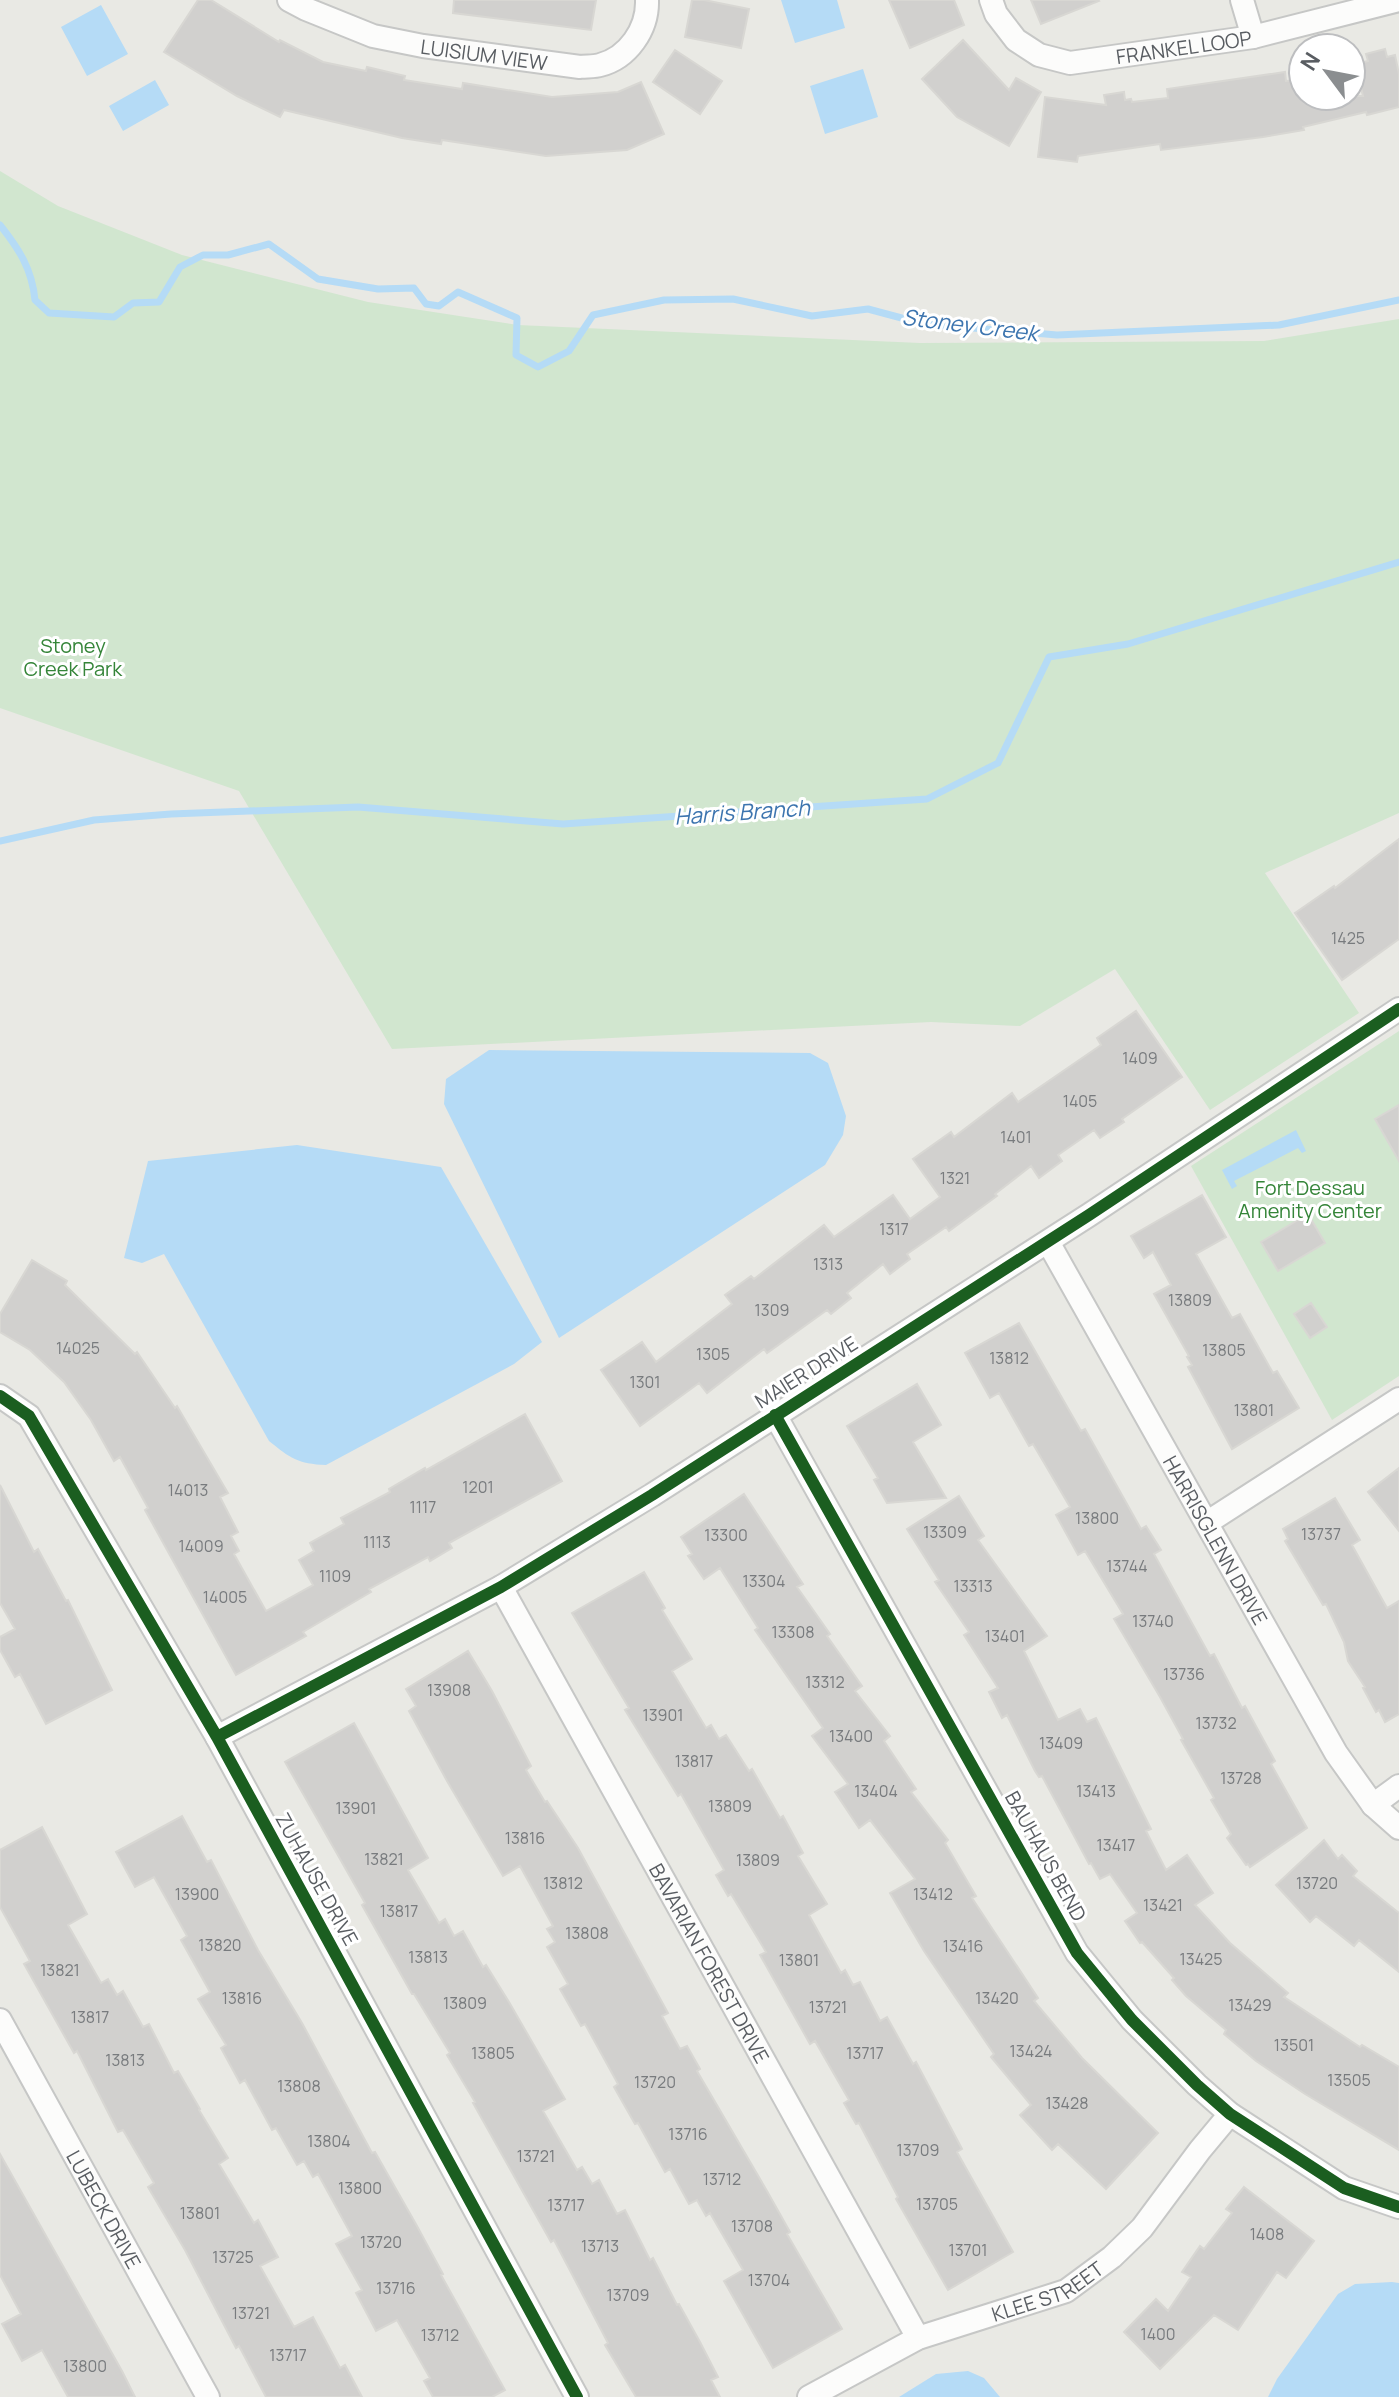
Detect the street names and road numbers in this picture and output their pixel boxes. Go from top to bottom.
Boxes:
street label: FRANKEL LOOP [1114,24,1253,70]
street label: LUISIUM VIEW [419,32,549,76]
street label: MAIER DRIVE [750,1330,862,1414]
street label: HARRISGLENN DRIVE [1158,1451,1274,1629]
street label: BAUHAUS BEND [999,1786,1093,1926]
street label: ZUHAUSE DRIVE [269,1808,365,1950]
street label: BAVARIAN FOREST DRIVE [643,1858,776,2068]
street label: LUBECK DRIVE [61,2145,148,2273]
street label: KLEE STREET [988,2255,1109,2327]

